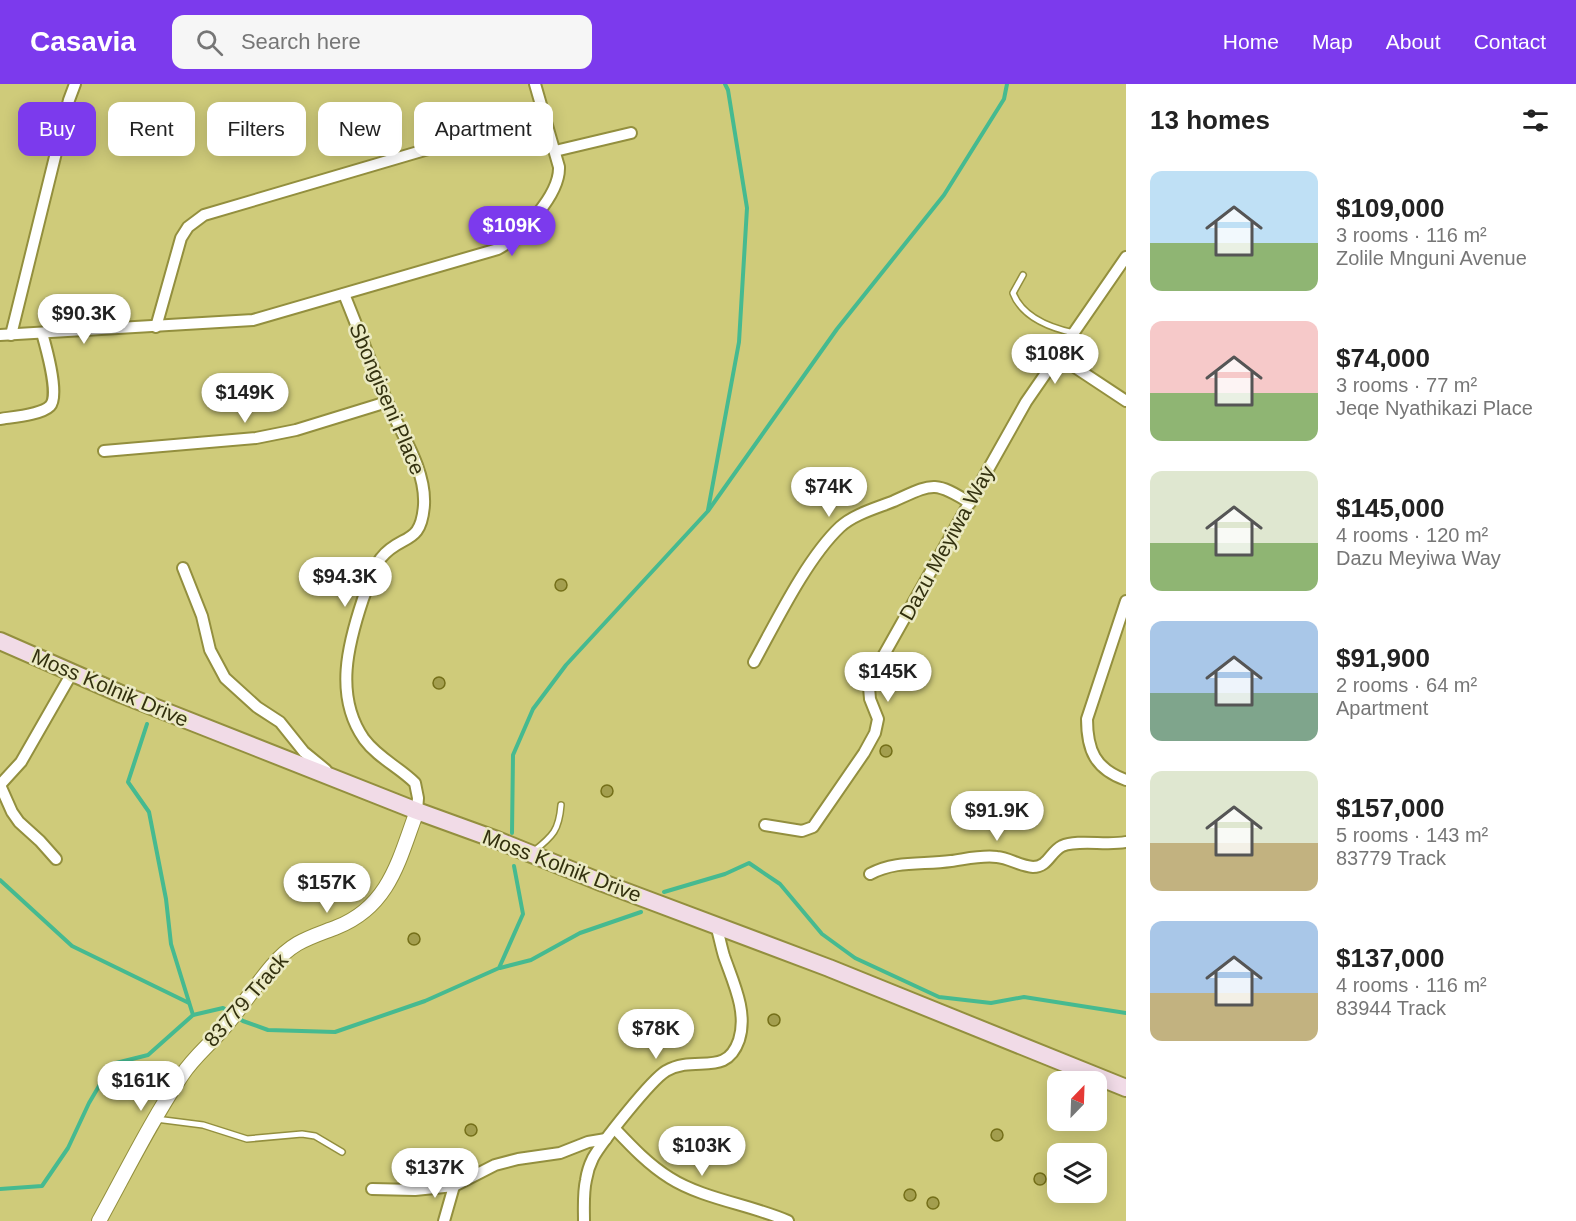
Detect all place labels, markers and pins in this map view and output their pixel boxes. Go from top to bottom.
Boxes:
pin: $109K [470,206,554,257]
pin: $90.3K [35,294,133,345]
pin: $108K [1013,334,1097,385]
pin: $149K [203,373,287,424]
pin: $74K [793,467,865,518]
pin: $94.3K [296,557,394,608]
pin: $145K [846,652,930,703]
pin: $91.9K [948,791,1046,842]
pin: $157K [285,863,369,914]
pin: $78K [620,1009,692,1060]
pin: $161K [99,1061,183,1112]
pin: $103K [660,1126,744,1177]
pin: $137K [393,1148,477,1199]

